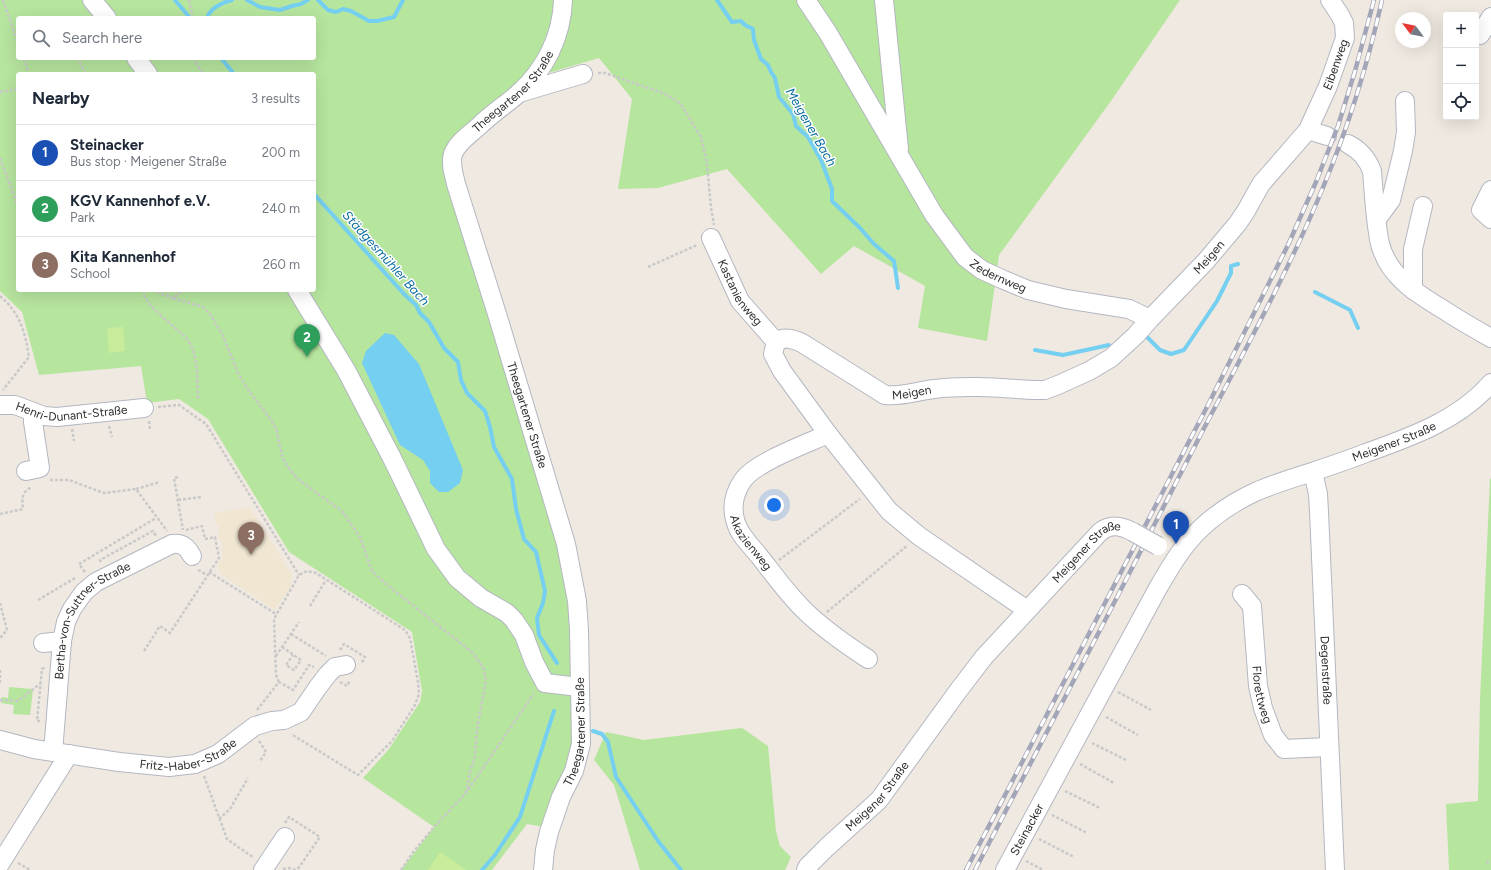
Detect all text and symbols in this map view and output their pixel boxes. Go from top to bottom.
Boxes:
north arrow [1395,12,1431,48]
map controls [1443,12,1479,120]
button: + [1443,12,1479,48]
search box [16,16,316,60]
icon: search [30,27,52,49]
text: Search here [62,29,142,47]
street label: Eibenweg [1320,37,1351,92]
street label: Theegartener Straße [470,48,557,136]
button: − [1443,48,1479,84]
button: locate [1443,84,1479,120]
water label: Meigener Bach [783,85,839,169]
text: Nearby [32,88,90,108]
text: 3 results [251,91,300,106]
text: Steinacker [70,136,144,154]
text: 1 [42,145,48,160]
text: 200 m [262,145,300,160]
text: Bus stop · Meigener Straße [70,154,227,169]
text: KGV Kannenhof e.V. [70,192,210,210]
text: 2 [41,201,49,216]
text: 240 m [262,201,300,216]
water label: Städgesmühler Bach [340,208,432,308]
text: Park [70,210,95,225]
street label: Meigen [1190,237,1227,277]
text: Kita Kannenhof [70,248,176,266]
street label: Zedernweg [967,256,1029,296]
text: 3 [41,257,49,272]
text: 260 m [263,257,300,272]
street label: Kastanienweg [715,257,765,328]
text: School [70,266,110,281]
pin: 2 [294,324,320,357]
street label: Theegartener Straße [504,360,550,470]
street label: Meigen [891,382,933,403]
street label: Henri-Dunant-Straße [14,399,129,424]
street label: Meigener Straße [1350,419,1439,465]
your location [764,495,784,515]
pin: 1 [1163,511,1189,544]
street label: Akazienweg [727,514,775,573]
street label: Meigener Straße [1049,519,1122,586]
pin: 3 [238,522,264,555]
street label: Bertha-von-Suttner-Straße [52,559,133,680]
street label: Degenstraße [1318,636,1335,705]
street label: Florettweg [1250,665,1275,725]
street label: Theegartener Straße [561,677,588,788]
street label: Fritz-Haber-Straße [139,735,240,774]
street label: Meigener Straße [843,758,912,834]
street label: Steinacker [1007,801,1047,858]

